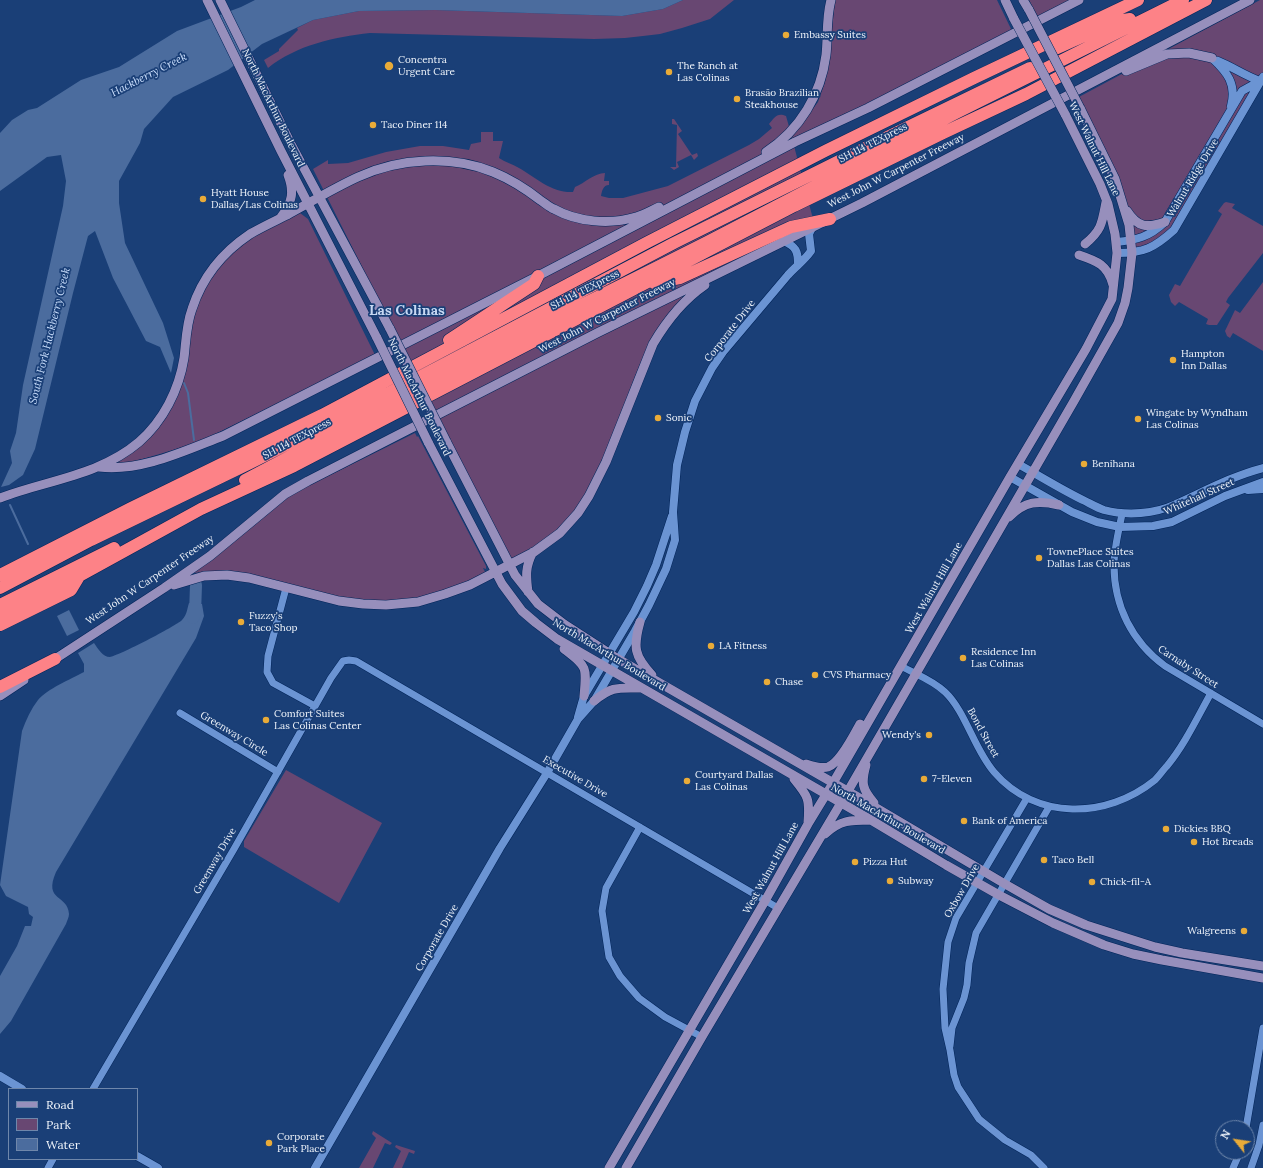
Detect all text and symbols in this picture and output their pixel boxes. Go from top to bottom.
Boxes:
place label: Embassy Suites [794,29,866,41]
marker: Embassy Suites [781,30,791,40]
street label: North MacArthur Boulevard [239,47,307,169]
water label: Hackberry Creek [109,50,189,100]
place label: Concentra Urgent Care [398,54,455,78]
marker: Concentra Urgent Care [383,60,395,72]
place label: The Ranch at Las Colinas [677,60,738,84]
marker: The Ranch at Las Colinas [664,67,674,77]
place label: Brasão Brazilian Steakhouse [745,87,819,110]
marker: Brasão Brazilian Steakhouse [732,94,742,104]
street label: West Walnut Hill Lane [1066,100,1122,198]
place label: Taco Diner 114 [381,119,447,131]
marker: Taco Diner 114 [368,120,378,130]
street label: SH 114 TEXpress [837,121,909,165]
street label: West John W Carpenter Freeway [826,131,966,211]
street label: Walnut Ridge Drive [1165,137,1221,219]
place label: Hyatt House Dallas/Las Colinas [211,187,298,210]
marker: Hyatt House Dallas/Las Colinas [198,194,208,204]
water label: South Fork Hackberry Creek [27,266,73,406]
street label: SH 114 TEXpress [549,268,621,312]
street label: West John W Carpenter Freeway [537,276,677,356]
street label: Corporate Drive [702,298,758,364]
district label: Las Colinas [369,303,445,319]
street label: North MacArthur Boulevard [385,336,453,458]
place label: Hampton Inn Dallas [1181,348,1227,372]
marker: Hampton Inn Dallas [1168,355,1178,365]
place label: Wingate by Wyndham Las Colinas [1146,407,1248,430]
place label: Sonic [666,412,692,424]
marker: Sonic [653,413,663,423]
marker: Wingate by Wyndham Las Colinas [1133,414,1143,424]
street label: SH 114 TEXpress [261,416,333,462]
place label: Benihana [1092,458,1135,470]
marker: Benihana [1079,459,1089,469]
street label: Whitehall Street [1162,476,1236,518]
street label: West John W Carpenter Freeway [84,533,216,627]
street label: West Walnut Hill Lane [903,540,965,636]
place label: TownePlace Suites Dallas Las Colinas [1047,546,1134,570]
marker: TownePlace Suites Dallas Las Colinas [1034,553,1044,563]
place label: Fuzzy's Taco Shop [249,610,298,634]
street label: North MacArthur Boulevard [550,616,668,694]
marker: Fuzzy's Taco Shop [236,617,246,627]
place label: LA Fitness [719,640,767,652]
marker: LA Fitness [706,641,716,651]
street label: Carnaby Street [1156,643,1220,691]
place label: Residence Inn Las Colinas [971,646,1036,670]
marker: Residence Inn Las Colinas [958,653,968,663]
place label: CVS Pharmacy [823,669,891,681]
marker: CVS Pharmacy [810,670,820,680]
place label: Chase [775,676,803,688]
marker: Chase [762,677,772,687]
street label: Bond Street [964,706,1002,760]
place label: Comfort Suites Las Colinas Center [274,708,361,732]
street label: Greenway Circle [198,709,270,759]
marker: Comfort Suites Las Colinas Center [261,715,271,725]
place label: Wendy's [882,729,921,741]
marker: Wendy's [924,730,934,740]
street label: Executive Drive [540,754,610,800]
place label: Courtyard Dallas Las Colinas [695,769,773,792]
place label: 7-Eleven [932,773,972,785]
marker: 7-Eleven [919,774,929,784]
marker: Courtyard Dallas Las Colinas [682,776,692,786]
street label: North MacArthur Boulevard [829,781,947,857]
place label: Bank of America [972,815,1047,827]
marker: Bank of America [959,816,969,826]
street label: West Walnut Hill Lane [741,820,801,916]
place label: Dickies BBQ [1174,823,1231,835]
marker: Dickies BBQ [1161,824,1171,834]
street label: Greenway Drive [191,826,239,896]
place label: Hot Breads [1202,836,1253,848]
marker: Hot Breads [1189,837,1199,847]
place label: Taco Bell [1052,854,1094,866]
marker: Taco Bell [1039,855,1049,865]
place label: Pizza Hut [863,856,907,868]
marker: Pizza Hut [850,857,860,867]
street label: Oxbow Drive [942,862,982,920]
place label: Subway [898,875,934,887]
marker: Subway [885,876,895,886]
place label: Chick-fil-A [1100,876,1151,888]
marker: Chick-fil-A [1087,877,1097,887]
street label: Corporate Drive [413,902,461,974]
place label: Walgreens [1187,925,1236,937]
marker: Walgreens [1239,926,1249,936]
legend [8,1088,138,1160]
text: Road [46,1097,74,1112]
text: Park [46,1117,71,1132]
north arrow [1215,1120,1255,1160]
text: N [1217,1127,1234,1142]
place label: Corporate Park Place [277,1131,325,1154]
text: Water [46,1137,80,1152]
marker: Corporate Park Place [264,1138,274,1148]

